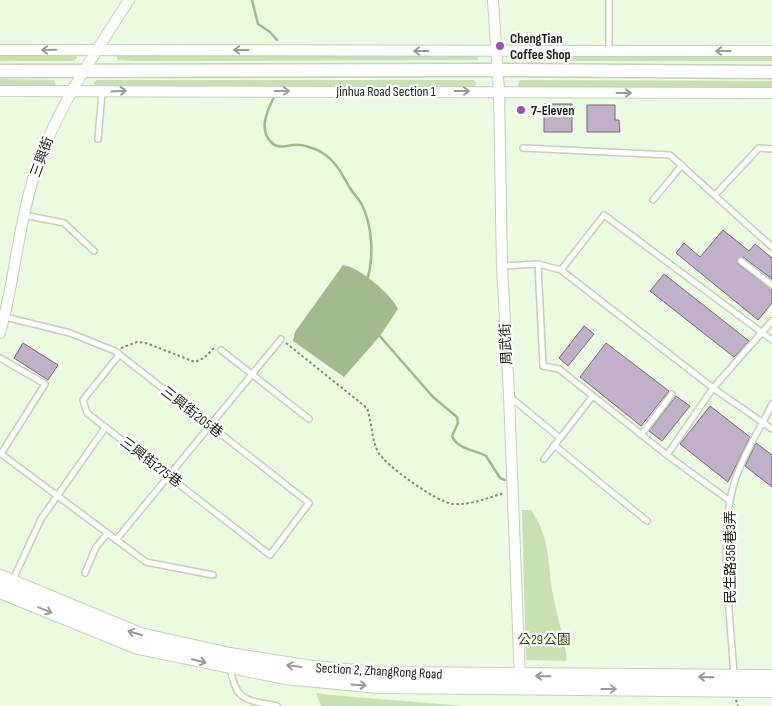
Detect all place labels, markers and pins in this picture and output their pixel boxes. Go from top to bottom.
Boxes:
place label: ChengTian Coffee Shop [510,30,571,63]
marker: ChengTian Coffee Shop [494,40,506,52]
place label: 7-Eleven [531,102,574,119]
marker: 7-Eleven [515,104,527,116]

